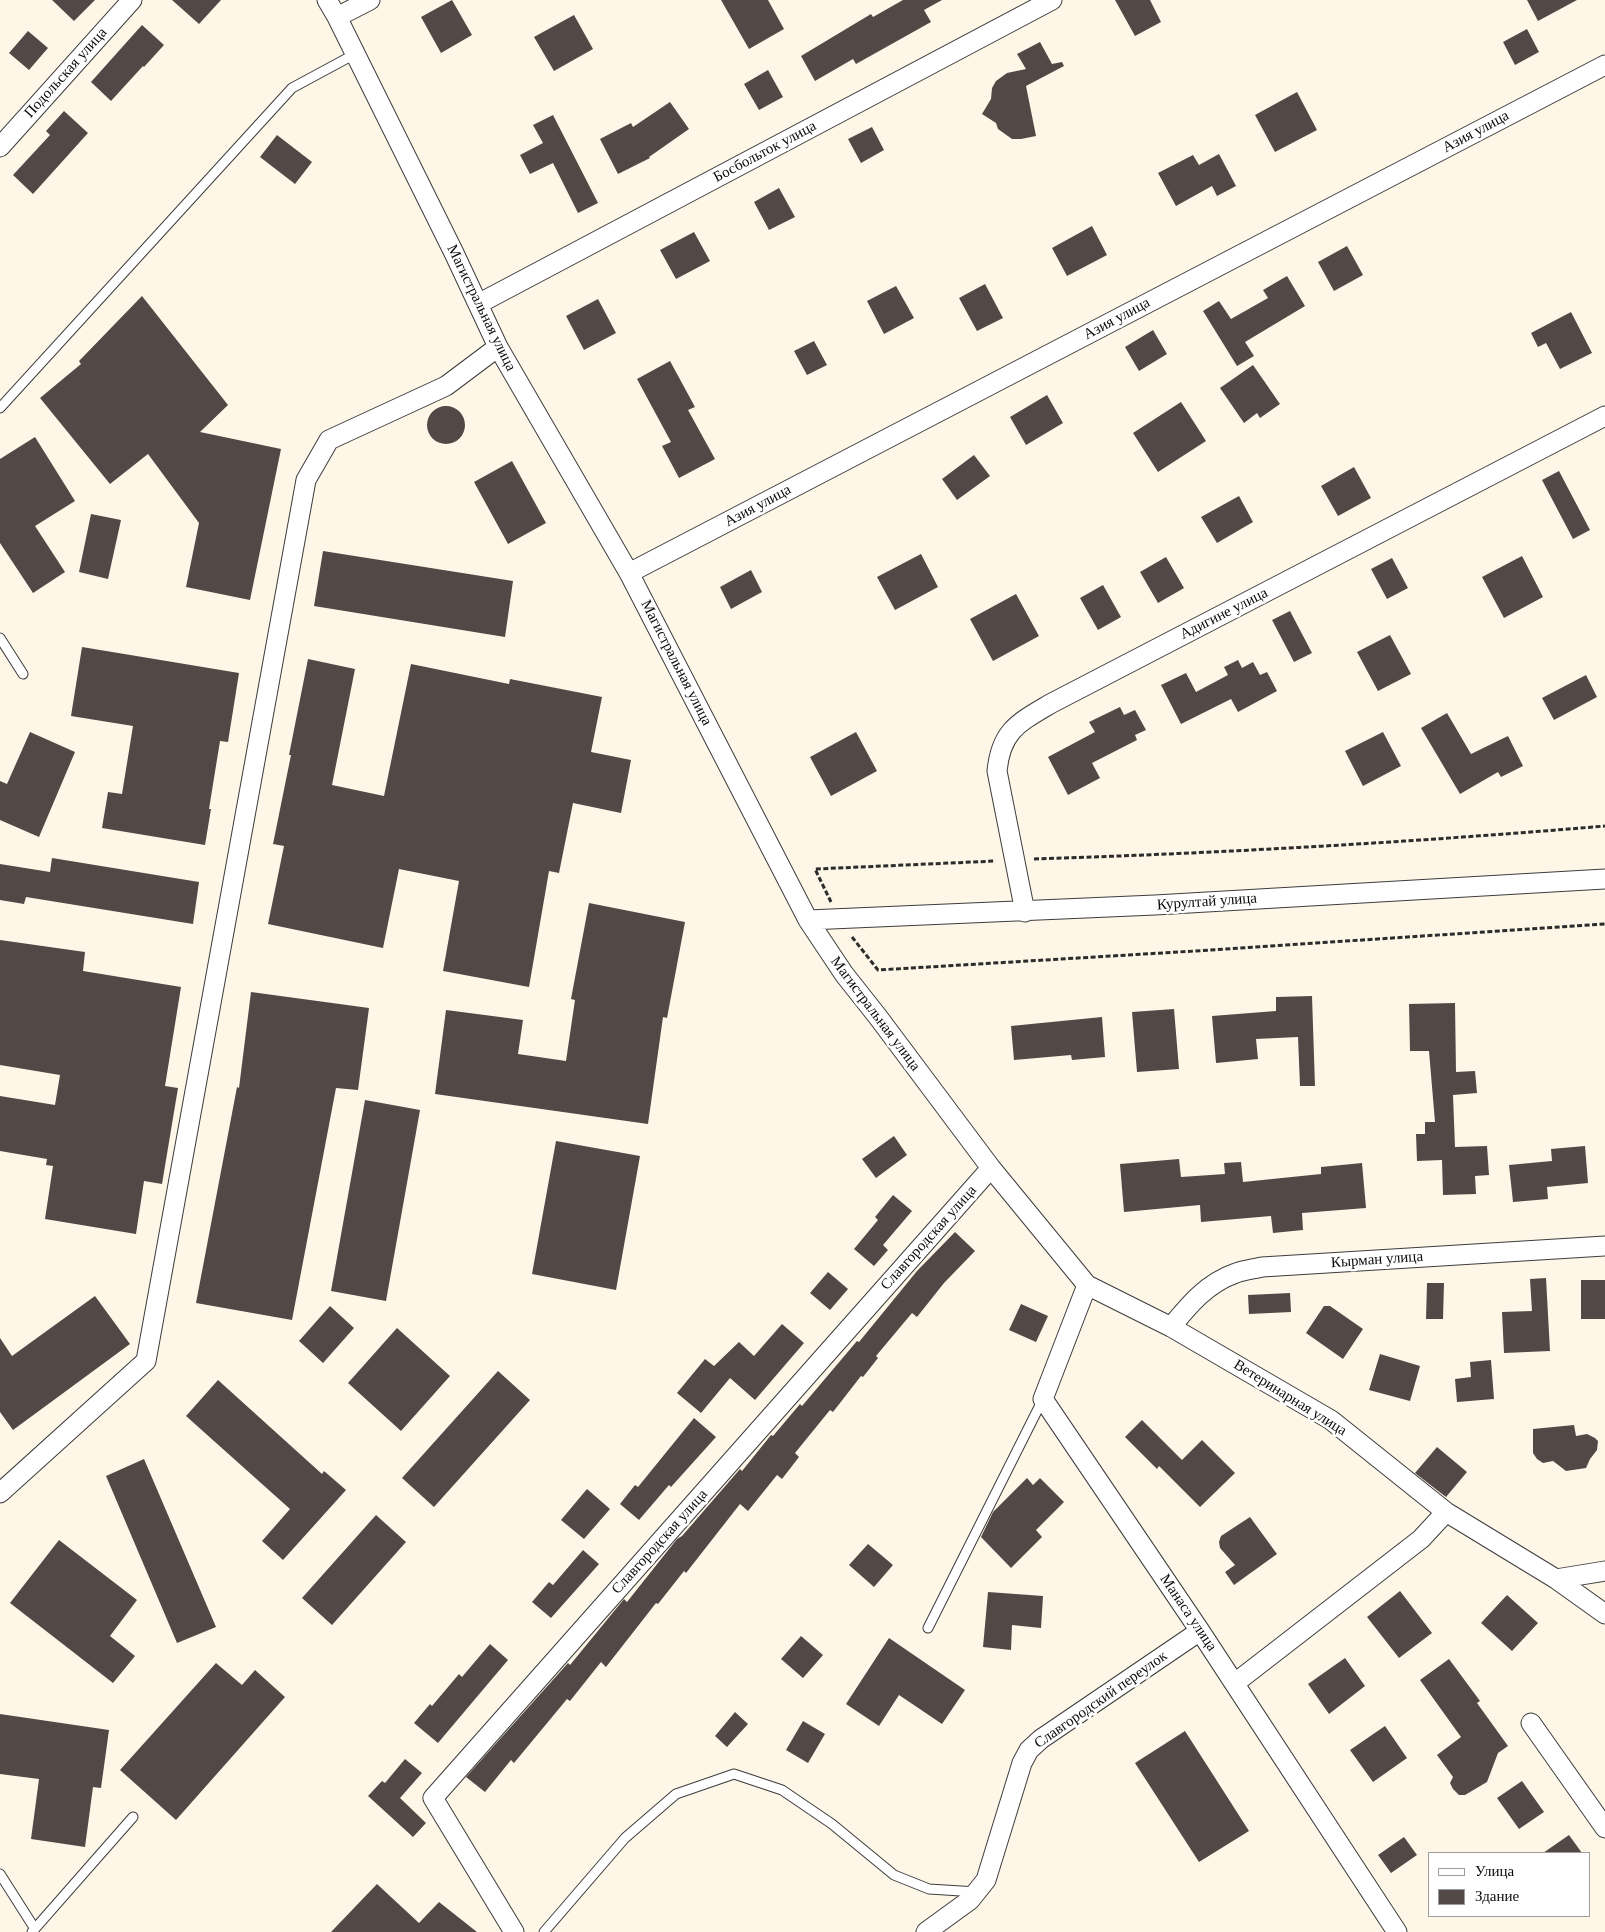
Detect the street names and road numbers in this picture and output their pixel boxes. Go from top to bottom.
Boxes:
street label: Подольская улица [21,24,111,122]
street label: Азия улица [1440,107,1512,157]
street label: Босбольток улица [710,117,820,187]
street label: Магистральная улица [443,242,519,374]
street label: Азия улица [1081,294,1153,344]
street label: Азия улица [722,481,794,531]
street label: Адигине улица [1177,584,1271,644]
street label: Магистральная улица [637,597,715,729]
street label: Курултай улица [1156,890,1258,914]
street label: Магистральная улица [826,953,924,1075]
street label: Славгородская улица [877,1182,981,1294]
street label: Кырман улица [1330,1248,1424,1272]
street label: Ветеринарная улица [1230,1356,1350,1440]
street label: Славгородская улица [608,1486,712,1598]
street label: Манаса улица [1156,1571,1220,1655]
street label: Славгородский переулок [1031,1647,1171,1753]

